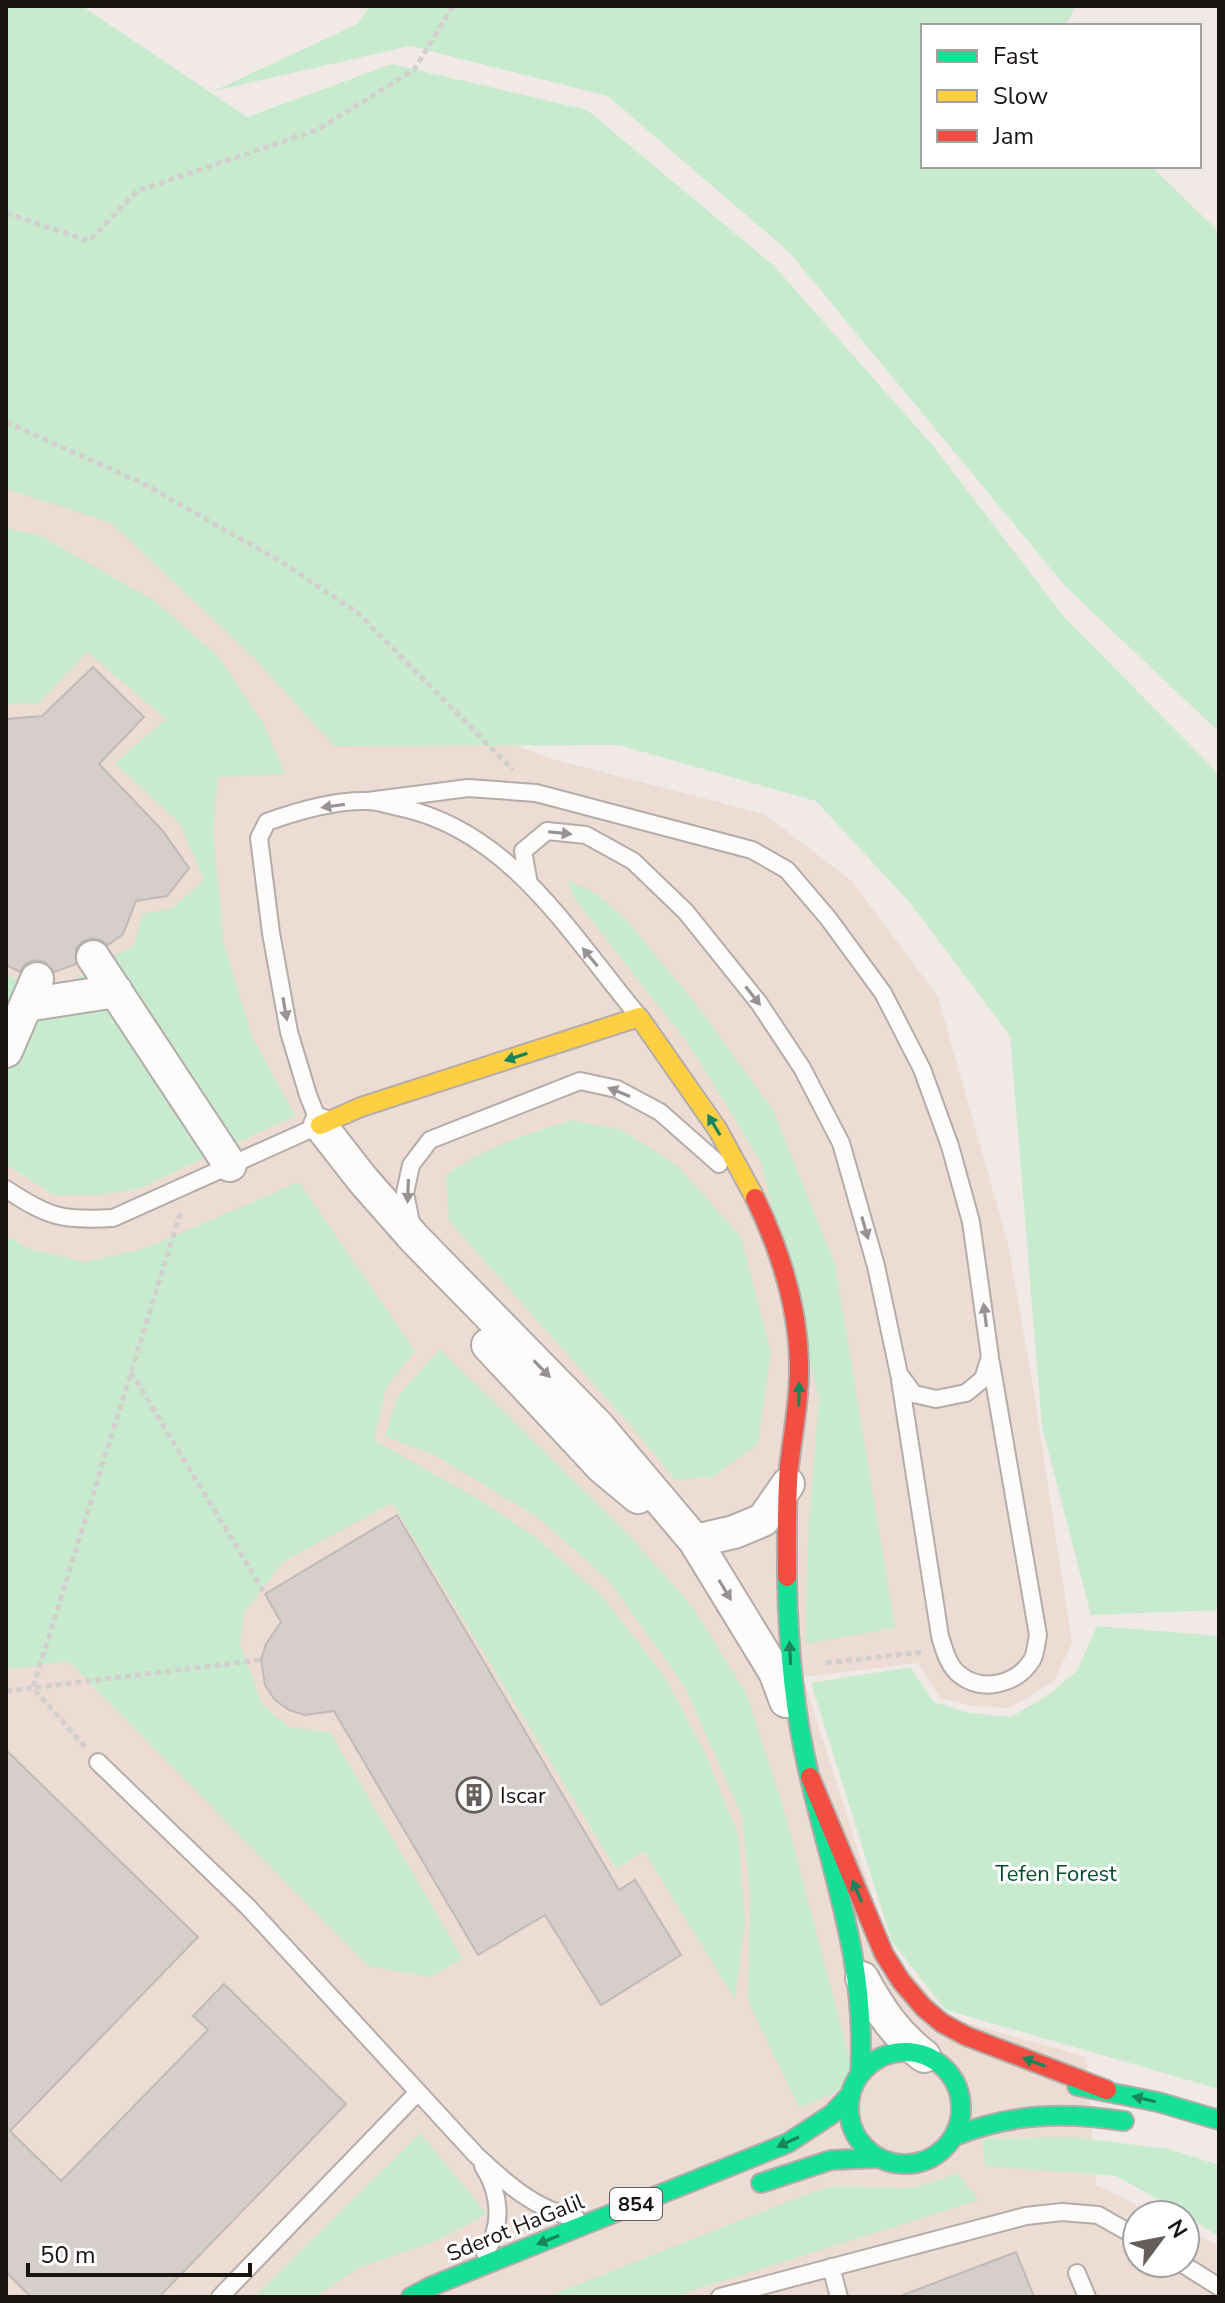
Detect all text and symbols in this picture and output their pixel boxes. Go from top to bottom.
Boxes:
legend [921,24,1201,168]
text: Fast [993,40,1039,72]
text: Slow [993,80,1048,112]
text: Jam [992,120,1034,152]
one-way arrow [320,800,345,813]
one-way arrow [548,826,573,839]
one-way arrow [582,947,599,967]
one-way arrow [744,986,760,1006]
one-way arrow [279,997,291,1022]
one-way arrow [504,1051,528,1064]
one-way arrow [607,1085,631,1098]
one-way arrow [707,1114,721,1136]
one-way arrow [401,1179,414,1204]
one-way arrow [859,1216,872,1240]
one-way arrow [979,1302,992,1327]
one-way arrow [532,1359,551,1378]
one-way arrow [793,1381,805,1406]
one-way arrow [717,1579,731,1601]
one-way arrow [783,1640,796,1665]
building icon: Iscar [455,1776,493,1814]
place label: Iscar [500,1781,546,1811]
park label: Tefen Forest [995,1859,1117,1889]
one-way arrow [850,1879,863,1903]
one-way arrow [1022,2055,1046,2068]
one-way arrow [1131,2092,1156,2104]
one-way arrow [777,2135,800,2148]
street label: Sderot HaGalil [442,2187,589,2269]
road number: 854 [610,2188,662,2220]
north arrow [1121,2199,1201,2279]
text: N [1160,2214,1194,2244]
scale bar [28,2227,250,2277]
one-way arrow [536,2233,560,2246]
text: 50 m [40,2239,96,2271]

